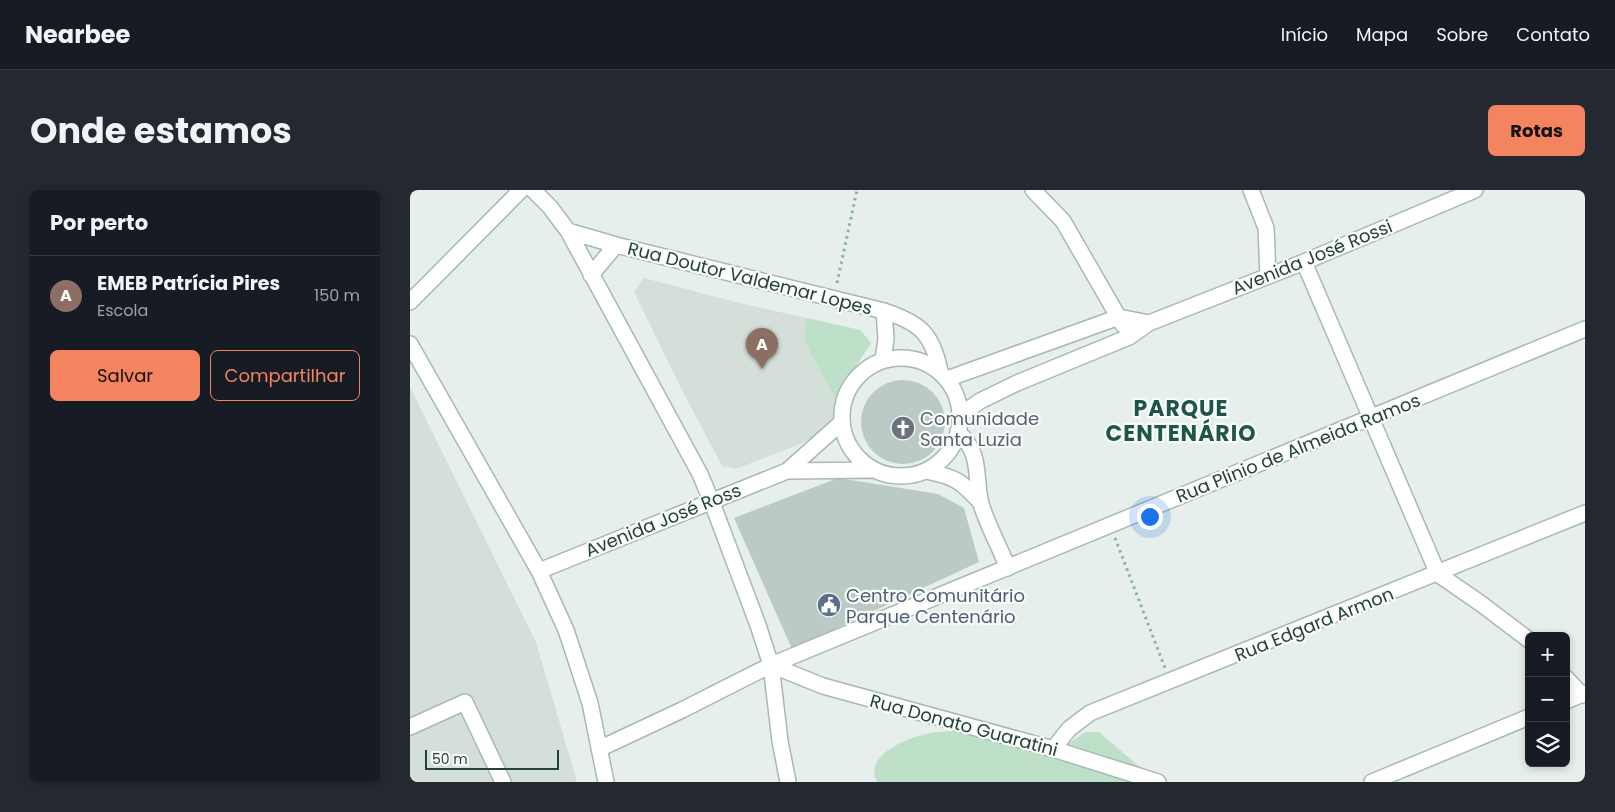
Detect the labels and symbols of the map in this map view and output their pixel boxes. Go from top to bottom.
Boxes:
street label: Avenida José Rossi [1228,213,1396,301]
street label: Rua Doutor Valdemar Lopes [625,235,875,321]
pin: A [746,328,778,369]
street label: Rua Plinio de Almeida Ramos [1172,387,1424,509]
district label: PARQUE CENTENÁRIO [1106,393,1257,449]
place label: Comunidade Santa Luzia [920,406,1039,452]
church icon: Comunidade Santa Luzia [890,415,916,441]
street label: Avenida José Ross [581,477,745,563]
your location [1137,504,1163,530]
street label: Rua Edgard Armon [1231,581,1397,667]
place label: Centro Comunitário Parque Centenário [846,583,1025,629]
public building icon: Centro Comunitário Parque Centenário [816,592,842,618]
street label: Rua Donato Guaratini [867,688,1061,762]
scale bar [425,747,559,770]

